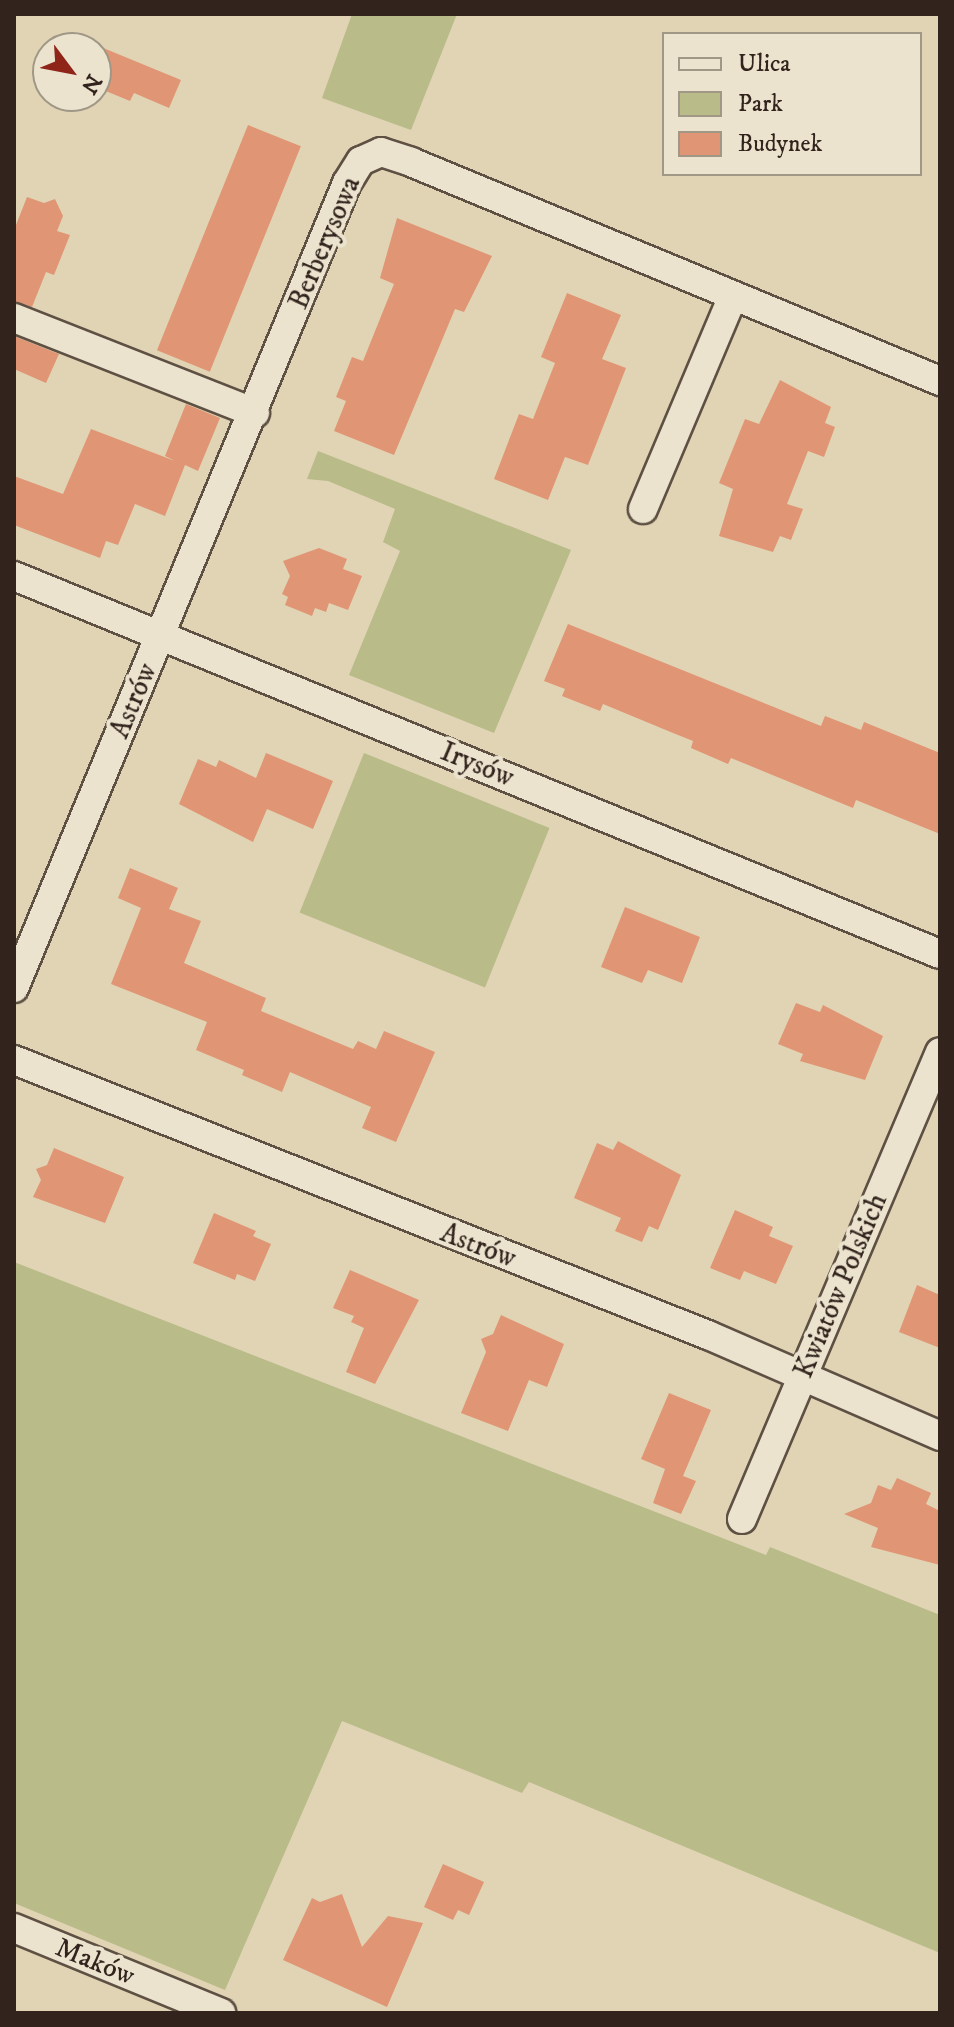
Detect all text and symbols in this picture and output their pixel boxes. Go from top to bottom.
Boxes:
north arrow [32,32,112,112]
legend [662,32,922,176]
text: Ulica [738,49,791,79]
text: N [75,69,107,99]
text: Park [738,89,783,119]
text: Budynek [738,129,822,159]
street label: Berberysowa [282,172,368,314]
street label: Astrów [103,659,165,743]
street label: Irysów [435,735,519,795]
street label: Kwiatów Polskich [787,1189,895,1383]
street label: Astrów [436,1216,520,1276]
street label: Maków [50,1931,140,1993]

